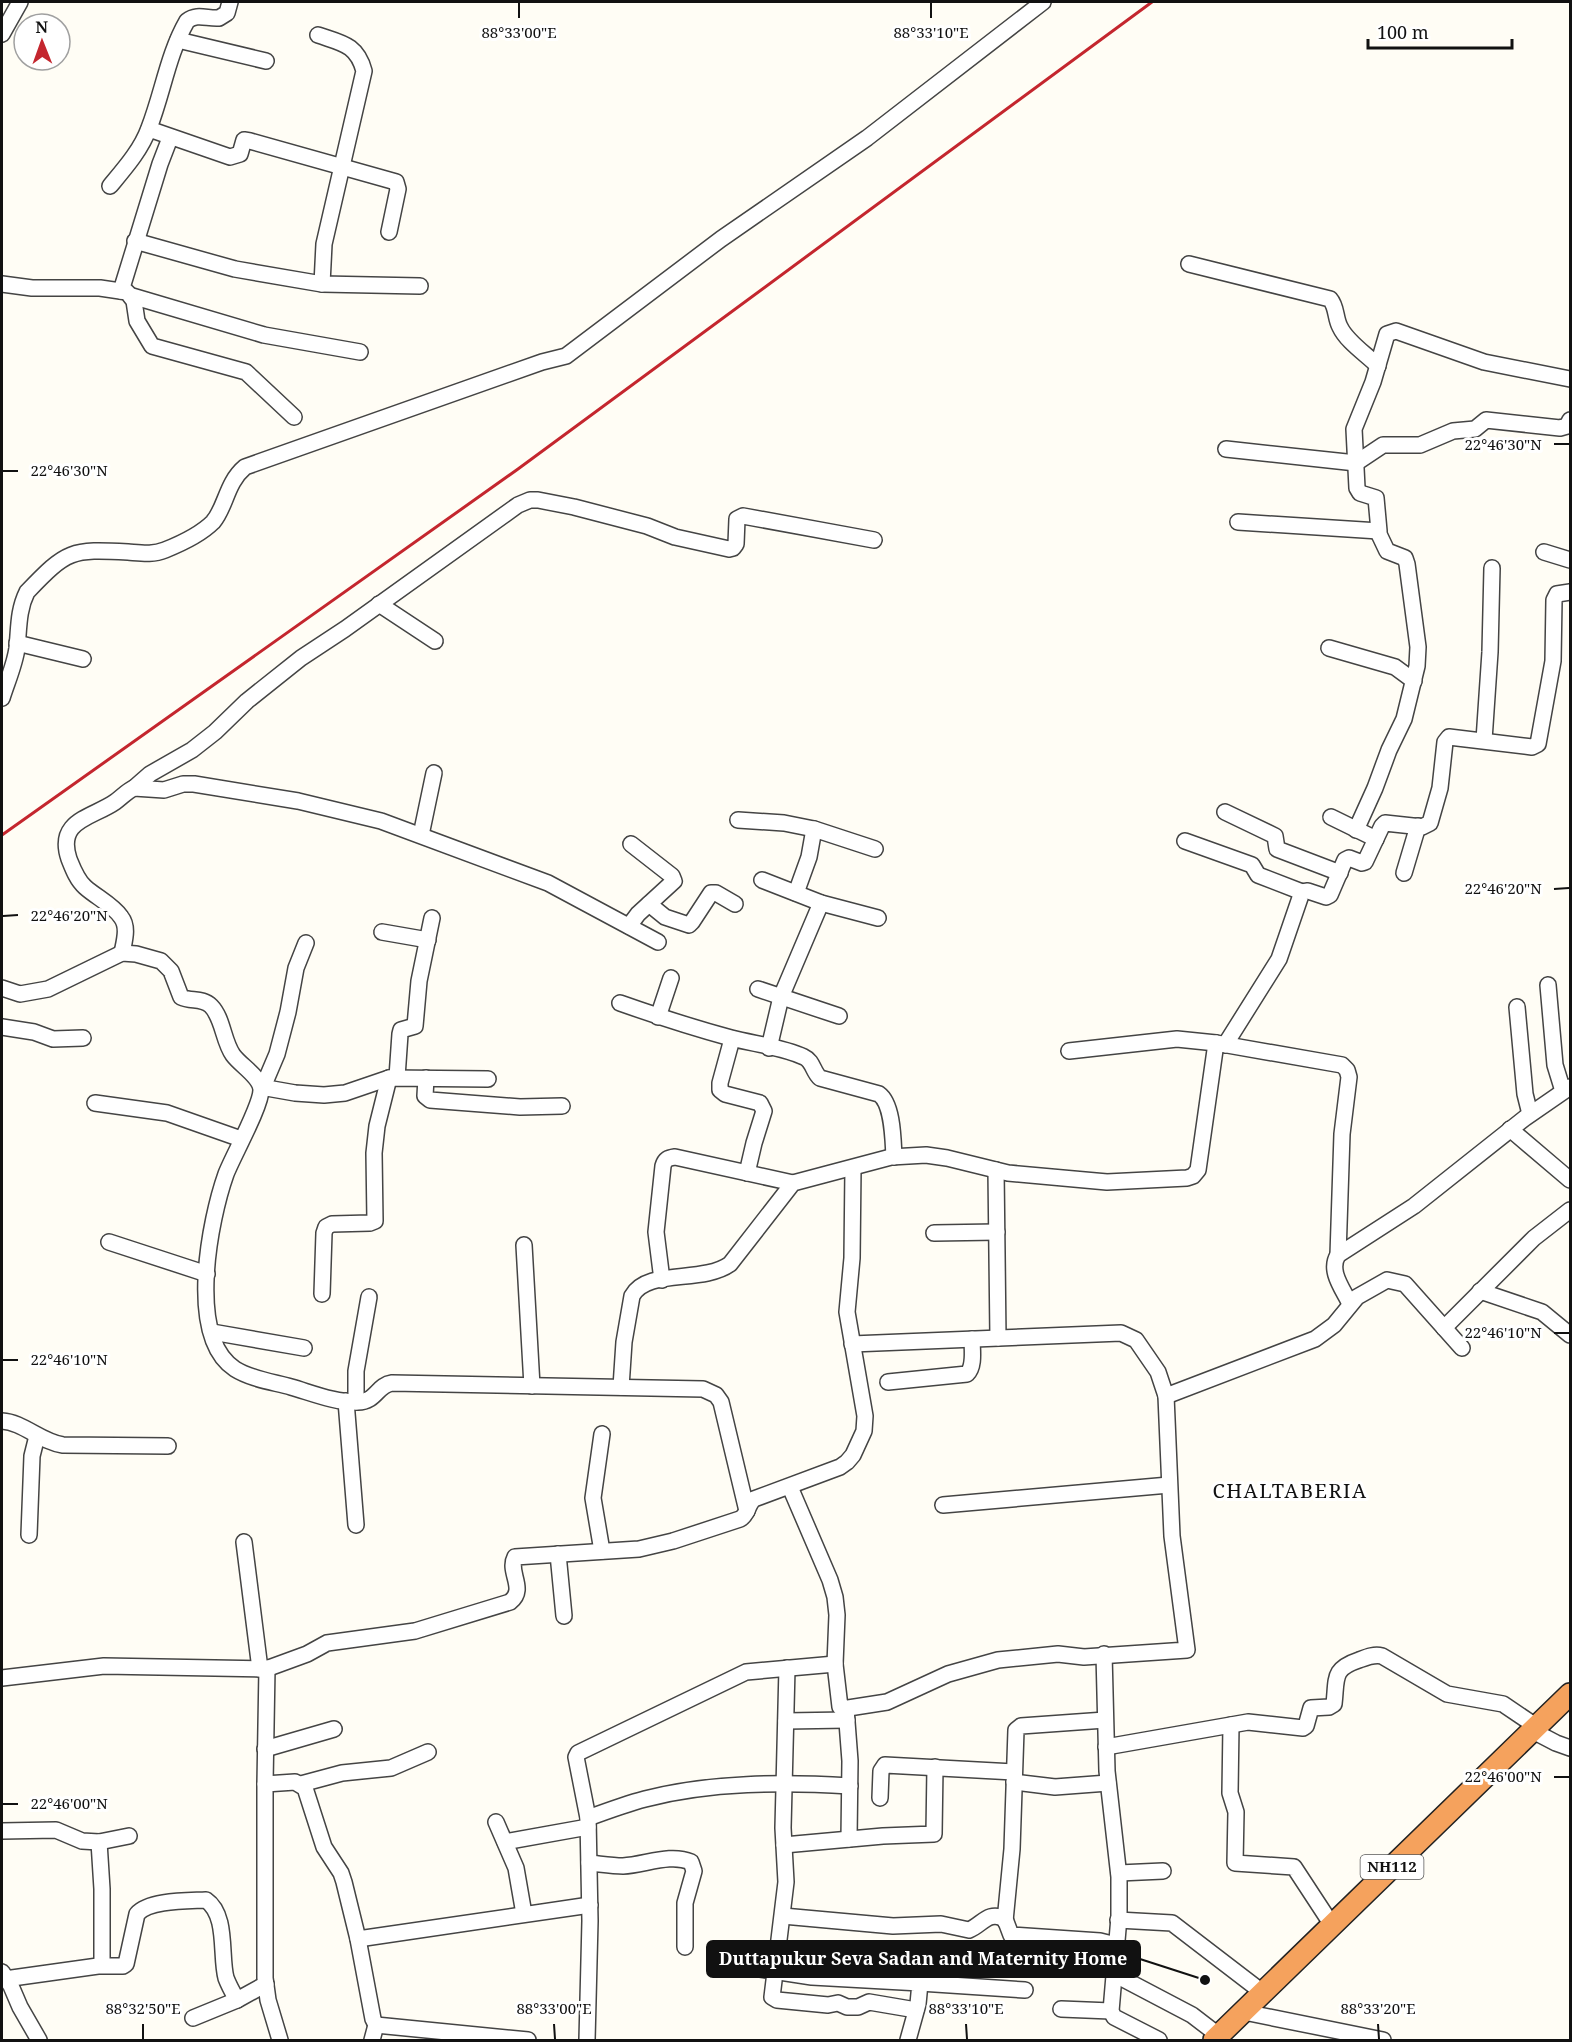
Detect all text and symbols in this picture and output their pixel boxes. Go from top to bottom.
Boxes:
north arrow [12,12,72,72]
scale bar [1368,12,1512,50]
text: N [35,16,49,38]
text: 100 m [1377,20,1429,44]
text: 88°33'00"E [481,22,557,42]
text: 88°33'10"E [893,22,969,42]
text: 22°46'30"N [1464,434,1542,454]
text: 22°46'30"N [30,460,108,480]
text: 22°46'20"N [1464,878,1542,898]
text: 22°46'20"N [30,905,108,925]
text: 22°46'10"N [1464,1322,1542,1342]
text: 22°46'10"N [30,1349,108,1369]
district label: CHALTABERIA [1212,1477,1368,1504]
text: 22°46'00"N [1464,1766,1542,1786]
text: 22°46'00"N [30,1793,108,1813]
road number: NH112 [1360,1855,1424,1879]
callout: Duttapukur Seva Sadan and Maternity Home [707,1941,1140,1977]
text: Duttapukur Seva Sadan and Maternity Home [719,1946,1127,1970]
text: 88°32'50"E [105,1998,181,2018]
text: 88°33'00"E [516,1998,592,2018]
text: 88°33'10"E [928,1998,1004,2018]
text: 88°33'20"E [1340,1998,1416,2018]

